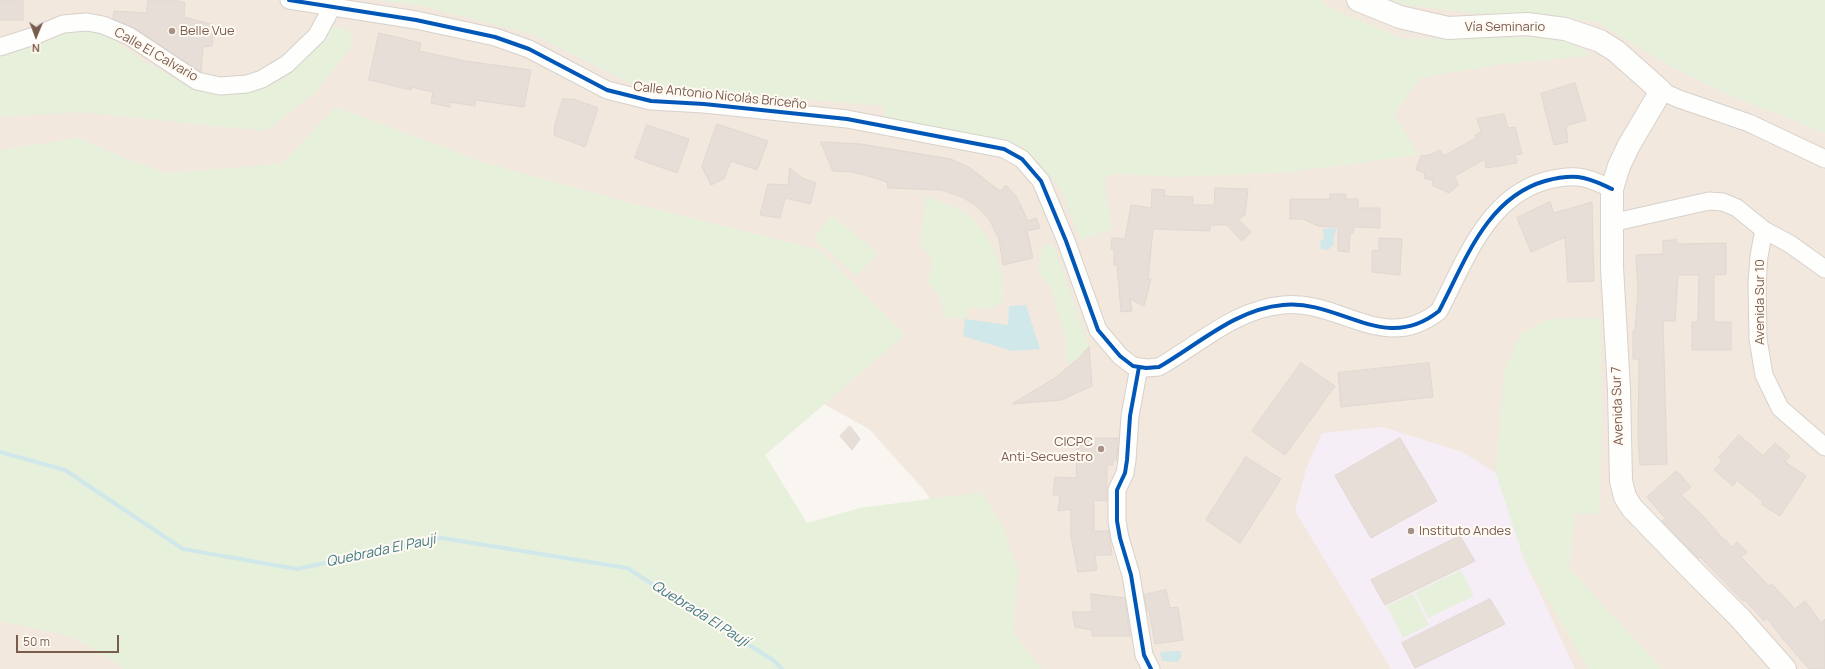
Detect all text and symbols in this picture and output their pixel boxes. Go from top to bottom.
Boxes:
north arrow [16,16,56,56]
street label: Vía Seminario [1465,19,1545,35]
place label: Belle Vue [180,23,235,39]
street label: Calle El Calvario [111,25,201,85]
marker: Belle Vue [167,26,177,36]
text: N [32,41,40,56]
street label: Calle Antonio Nicolás Briceño [632,79,808,113]
street label: Avenida Sur 10 [1752,259,1768,345]
street label: Avenida Sur 7 [1609,366,1627,446]
place label: CICPC Anti-Secuestro [1001,434,1093,465]
marker: CICPC Anti-Secuestro [1096,444,1106,454]
place label: Instituto Andes [1419,523,1511,539]
marker: Instituto Andes [1406,526,1416,536]
water label: Quebrada El Paují [325,531,437,571]
water label: Quebrada El Paují [648,577,752,651]
scale bar [18,627,121,653]
text: 50 m [23,633,50,650]

